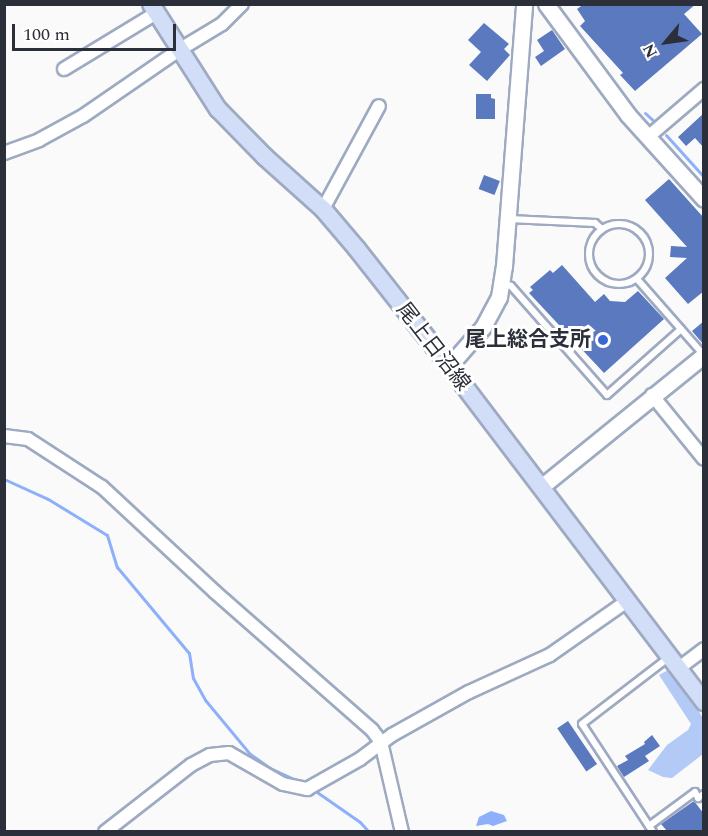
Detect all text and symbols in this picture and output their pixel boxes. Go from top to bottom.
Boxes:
scale bar [15,12,178,50]
north arrow [636,12,696,72]
text: 100 m [23,21,70,48]
text: N [637,39,664,62]
street label: 尾上日沼線 [391,298,475,396]
place label: 尾上総合支所 [465,327,591,353]
marker: 尾上総合支所 [596,333,610,347]

